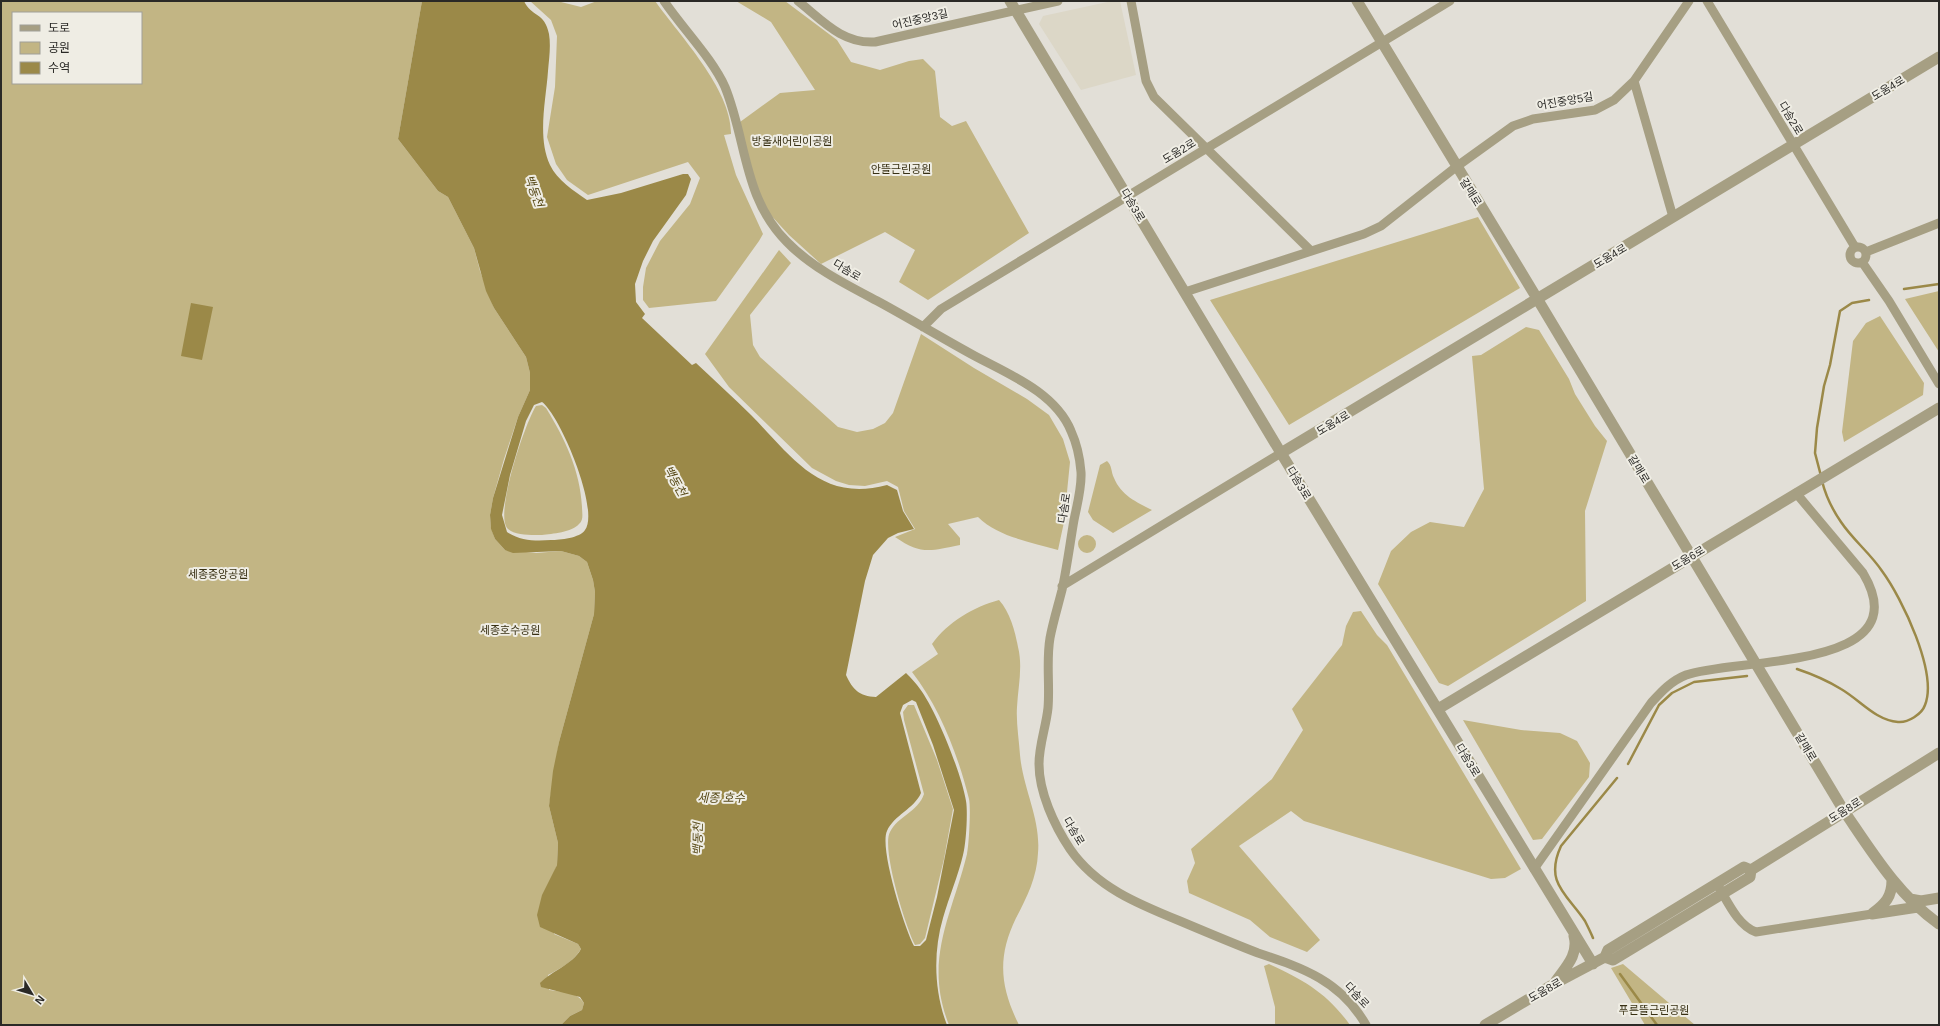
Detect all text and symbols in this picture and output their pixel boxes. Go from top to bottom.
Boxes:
street label: 어진중앙3길 [891,7,949,31]
legend [12,12,142,84]
text: 도로 [48,21,70,35]
text: 공원 [48,41,70,55]
text: 수역 [48,61,70,75]
street label: 도움4로 [1869,73,1907,103]
street label: 어진중앙5길 [1536,90,1594,112]
street label: 다솜2로 [1776,99,1806,137]
park label: 방울새어린이공원 [752,135,832,147]
street label: 도움2로 [1160,136,1198,166]
park label: 안뜰근린공원 [871,163,931,175]
water label: 백동천 [522,173,547,211]
street label: 갈매로 [1458,176,1484,208]
street label: 다솜3로 [1118,186,1148,224]
street label: 도움4로 [1591,241,1629,271]
street label: 다솜로 [831,257,863,283]
street label: 도움4로 [1314,408,1352,438]
street label: 갈매로 [1626,453,1652,485]
water label: 백동천 [661,463,690,501]
street label: 다솜3로 [1284,464,1314,502]
street label: 다솜로 [1056,492,1072,524]
street label: 도움6로 [1669,543,1707,573]
park label: 세종중앙공원 [188,568,248,580]
park label: 세종호수공원 [480,624,540,636]
street label: 갈매로 [1793,731,1819,763]
street label: 다솜3로 [1453,741,1483,779]
water label: 세종 호수 [697,791,746,805]
street label: 도움8로 [1826,795,1864,825]
street label: 다솜로 [1061,815,1087,847]
water label: 백동천 [691,820,705,856]
north arrow [12,974,52,1014]
street label: 도움8로 [1526,976,1564,1004]
street label: 다솜로 [1342,980,1372,1010]
text: N [33,993,47,1007]
park label: 푸른뜰근린공원 [1619,1004,1689,1016]

